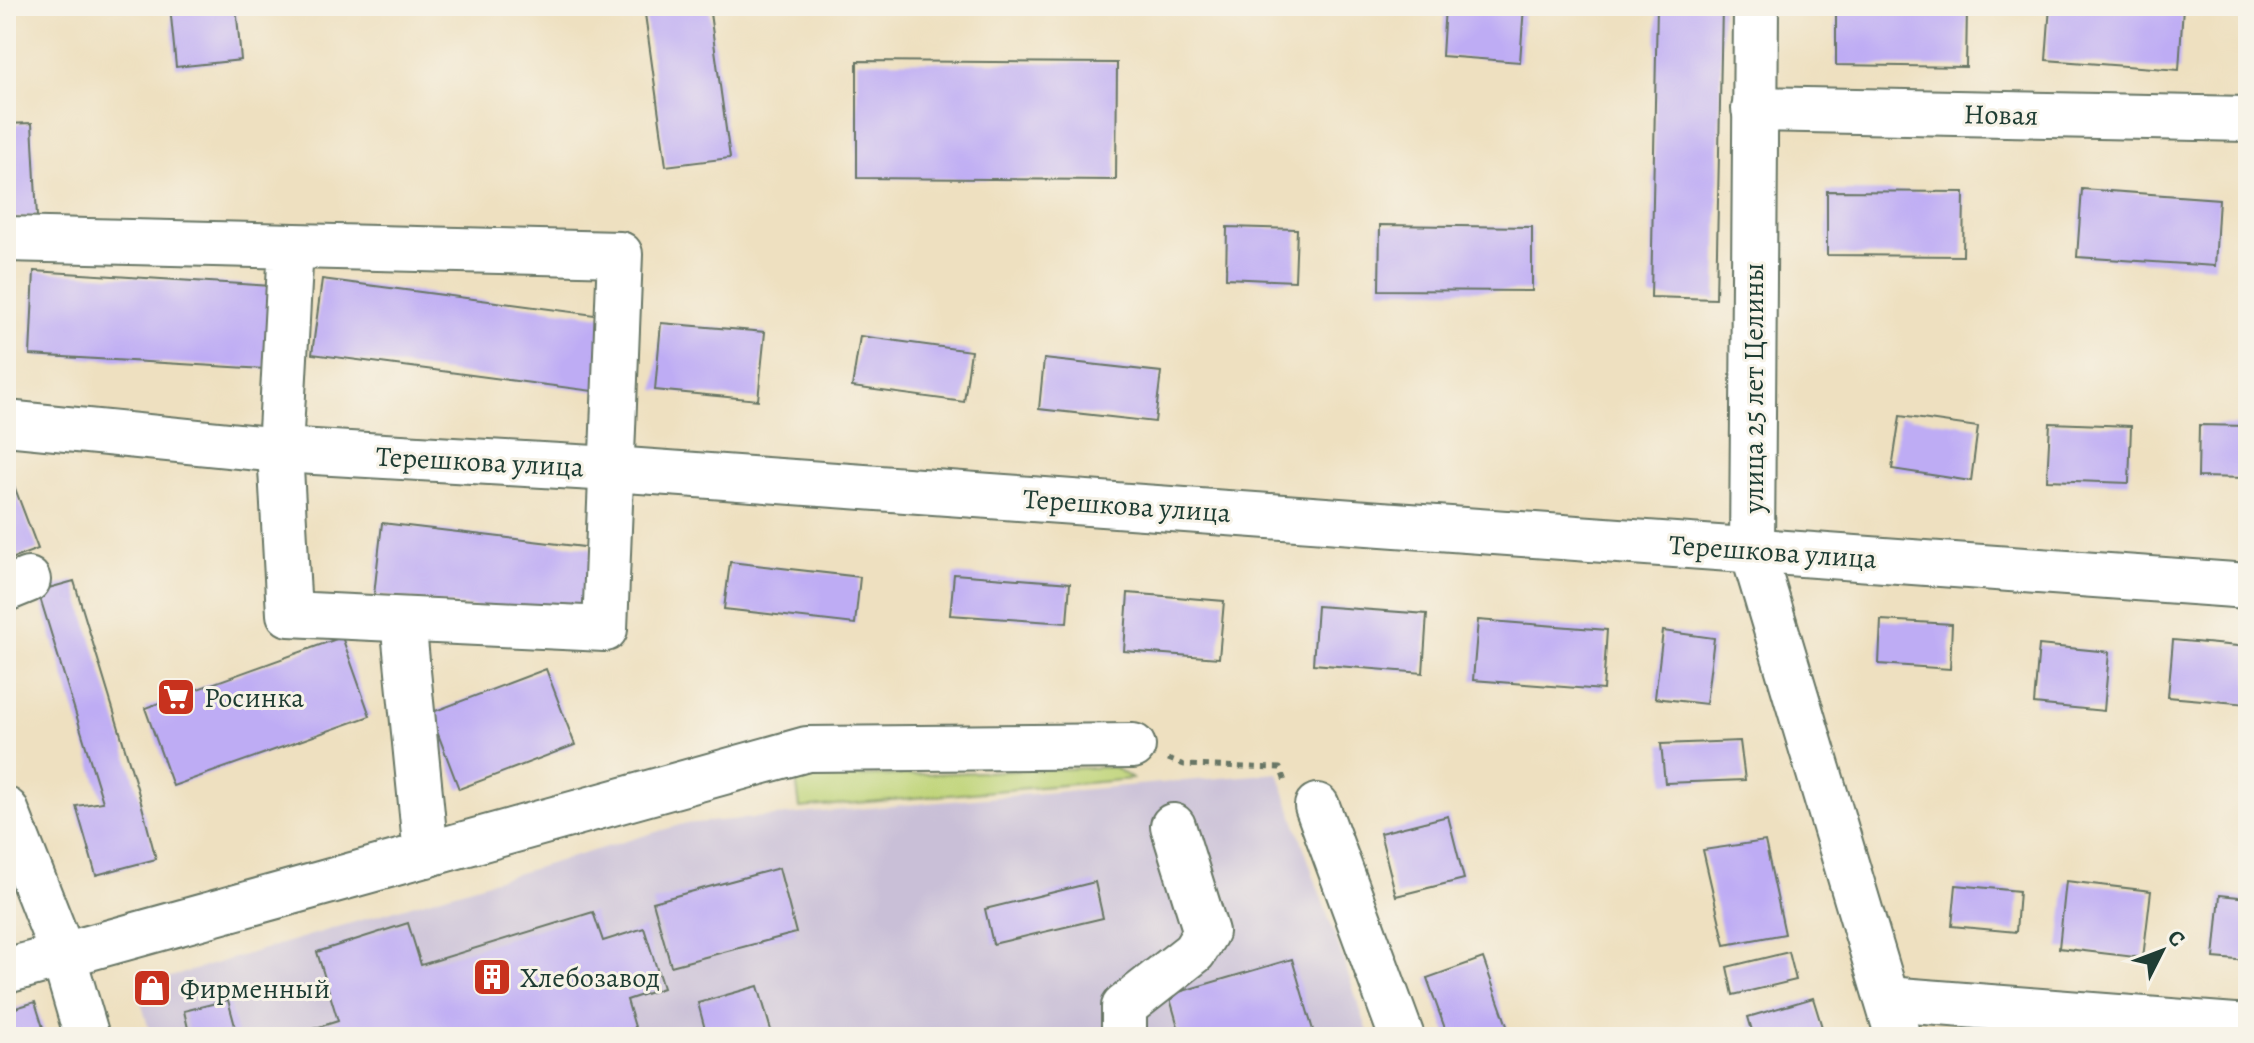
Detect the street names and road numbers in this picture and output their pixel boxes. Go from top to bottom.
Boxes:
street label: Новая [1963,95,2039,135]
street label: улица 25 лет Целины [1735,263,1773,514]
street label: Терешкова улица [375,438,585,486]
street label: Терешкова улица [1022,480,1232,532]
street label: Терешкова улица [1668,526,1878,578]

